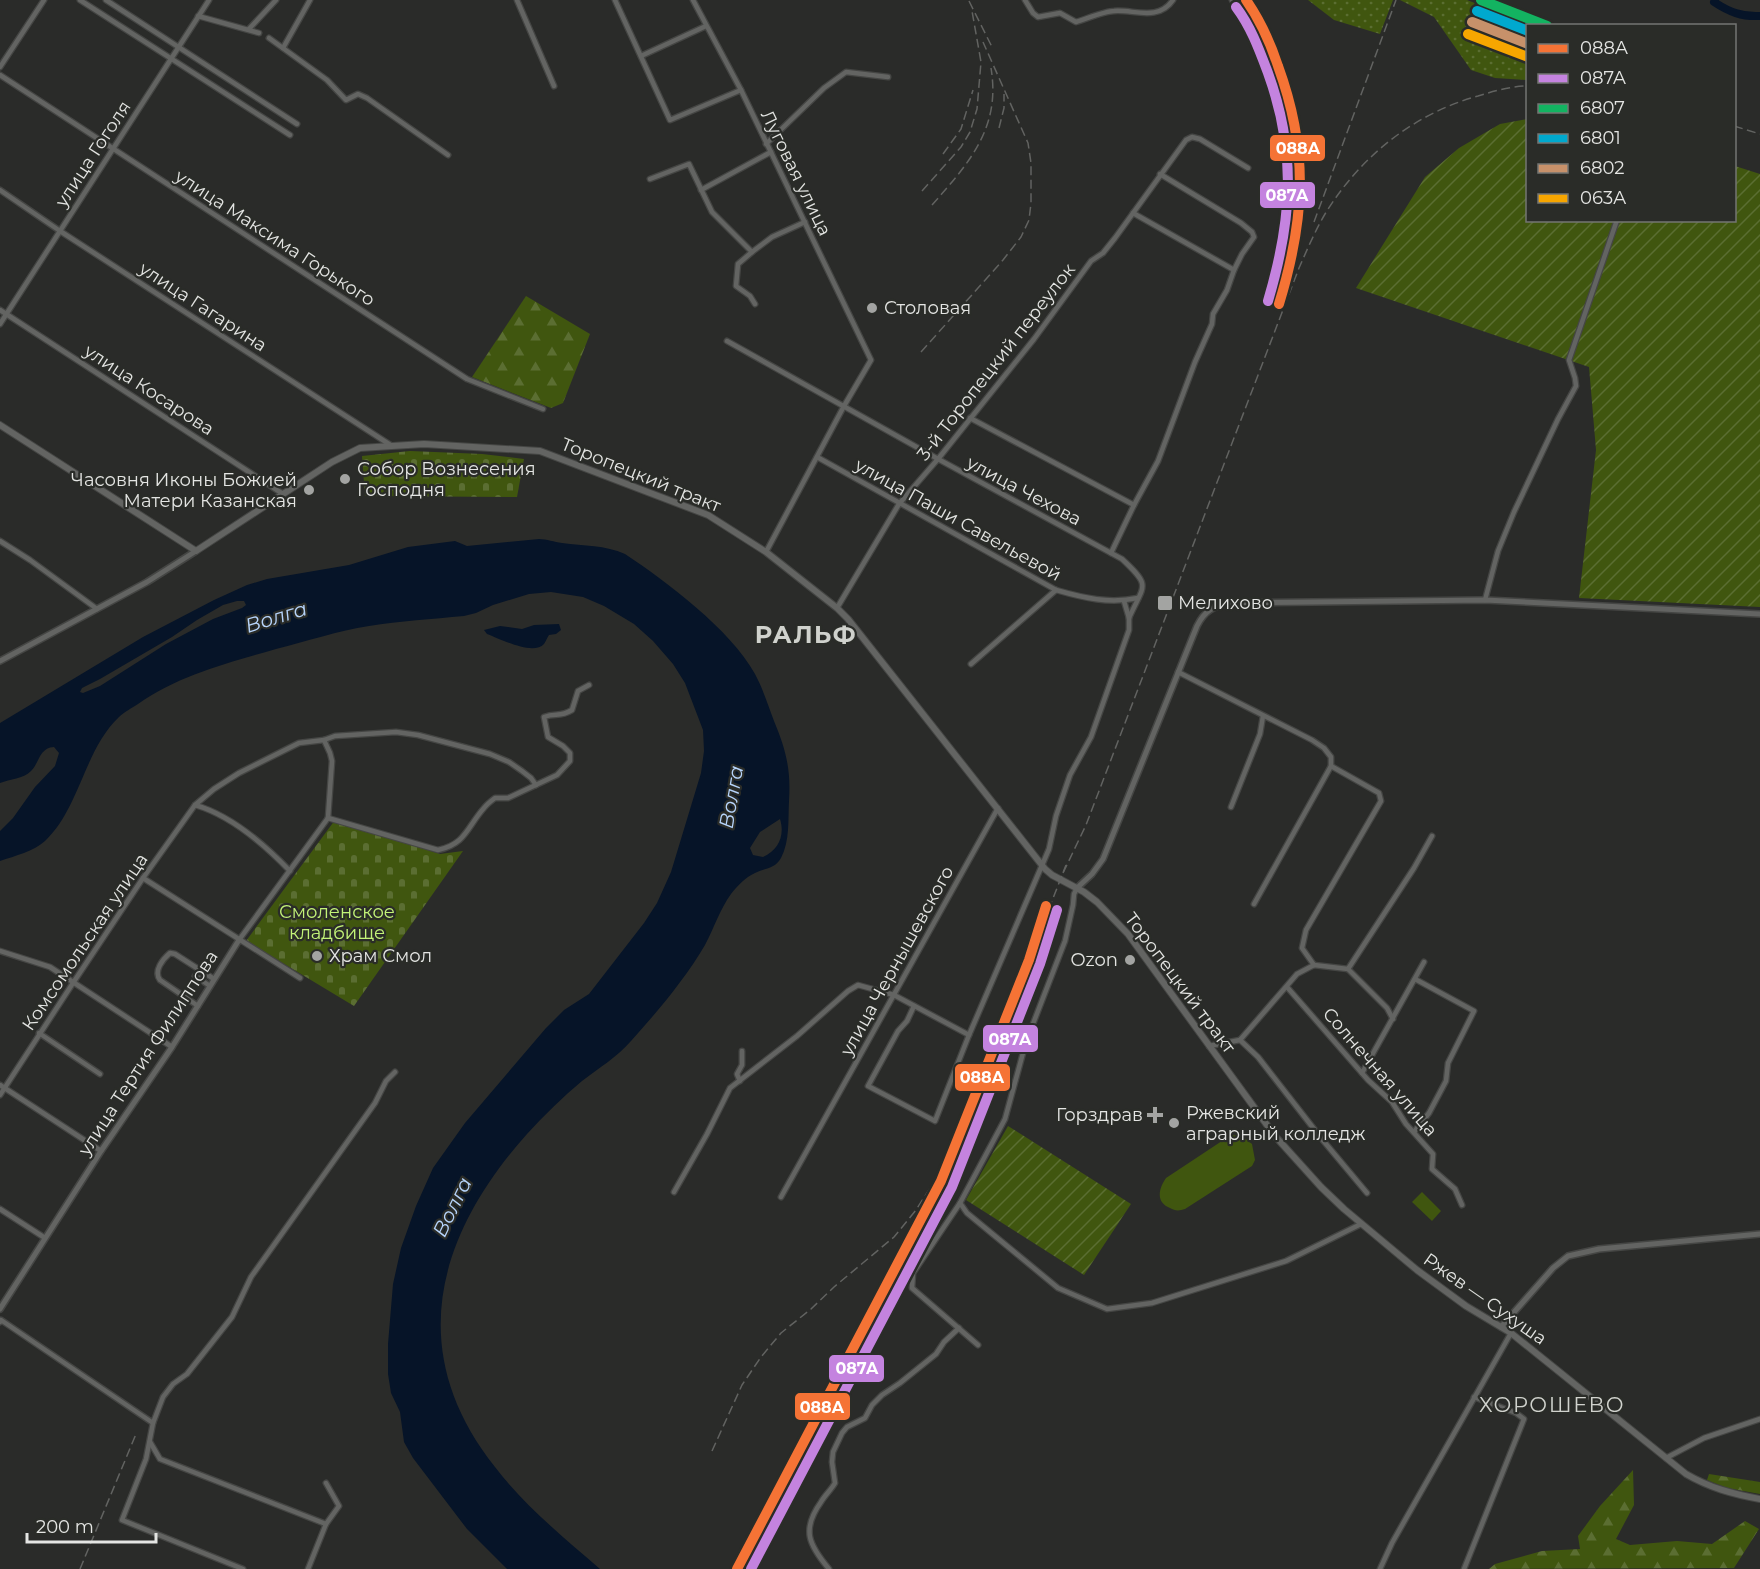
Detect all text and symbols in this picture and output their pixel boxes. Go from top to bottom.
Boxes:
legend [1526,24,1736,222]
text: 088А [1580,37,1629,59]
text: 087А [1580,67,1627,89]
street label: улица Гоголя [50,97,136,212]
text: 6807 [1580,97,1625,119]
street label: Луговая улица [756,107,836,239]
text: 6801 [1580,127,1621,149]
line badge: 088А [1269,134,1326,162]
text: 088А [1276,139,1321,158]
text: 6802 [1580,157,1625,179]
street label: улица Максима Горького [170,164,379,311]
line badge: 087А [1259,181,1316,209]
text: 087А [1265,186,1309,205]
text: 063А [1580,187,1627,209]
street label: улица Гагарина [134,257,271,356]
street label: 3-й Торопецкий переулок [912,259,1080,465]
place label: Столовая [884,297,971,319]
marker: Столовая [865,301,879,315]
street label: улица Косарова [79,339,218,440]
street label: Торопецкий тракт [558,433,725,517]
street label: улица Чехова [962,451,1085,530]
street label: улица Паши Савельевой [850,454,1065,586]
place label: Собор Вознесения Господня [357,458,536,501]
place label: Часовня Иконы Божией Матери Казанская [71,469,297,512]
marker: Собор Вознесения Господня [338,472,352,486]
marker: Часовня Иконы Божией Матери Казанская [302,483,316,497]
place label: Мелихово [1178,592,1273,614]
marker: Мелихово [1156,594,1174,612]
water label: Волга [242,596,310,638]
district label: РАЛЬФ [755,620,857,649]
water label: Волга [714,764,748,830]
street label: Комсомольская улица [17,849,153,1035]
street label: улица Чернышевского [835,862,958,1061]
park label: Смоленское кладбище [279,901,395,944]
street label: Торопецкий тракт [1120,908,1240,1058]
place label: Храм Смол [329,945,432,967]
street label: улица Тертия Филиппова [73,946,223,1160]
marker: Храм Смол [310,949,324,963]
place label: Ozon [1070,949,1118,971]
marker: Ozon [1123,953,1137,967]
street label: Солнечная улица [1318,1003,1442,1141]
line badge: 087А [982,1024,1039,1053]
text: 087А [988,1030,1032,1049]
line badge: 088А [954,1063,1011,1092]
text: 088А [960,1068,1005,1087]
place label: Ржевский аграрный колледж [1186,1102,1365,1145]
place label: Горздрав [1056,1104,1143,1126]
marker: Горздрав [1148,1108,1162,1122]
marker: Ржевский аграрный колледж [1167,1116,1181,1130]
water label: Волга [427,1173,477,1241]
street label: Ржев — Сухуша [1419,1248,1551,1350]
line badge: 087А [828,1354,885,1383]
text: 087А [835,1359,879,1378]
line badge: 088А [794,1392,851,1421]
district label: ХОРОШЕВО [1479,1392,1625,1417]
text: 088А [800,1398,845,1417]
scale bar [27,1506,156,1544]
text: 200 m [36,1516,94,1538]

